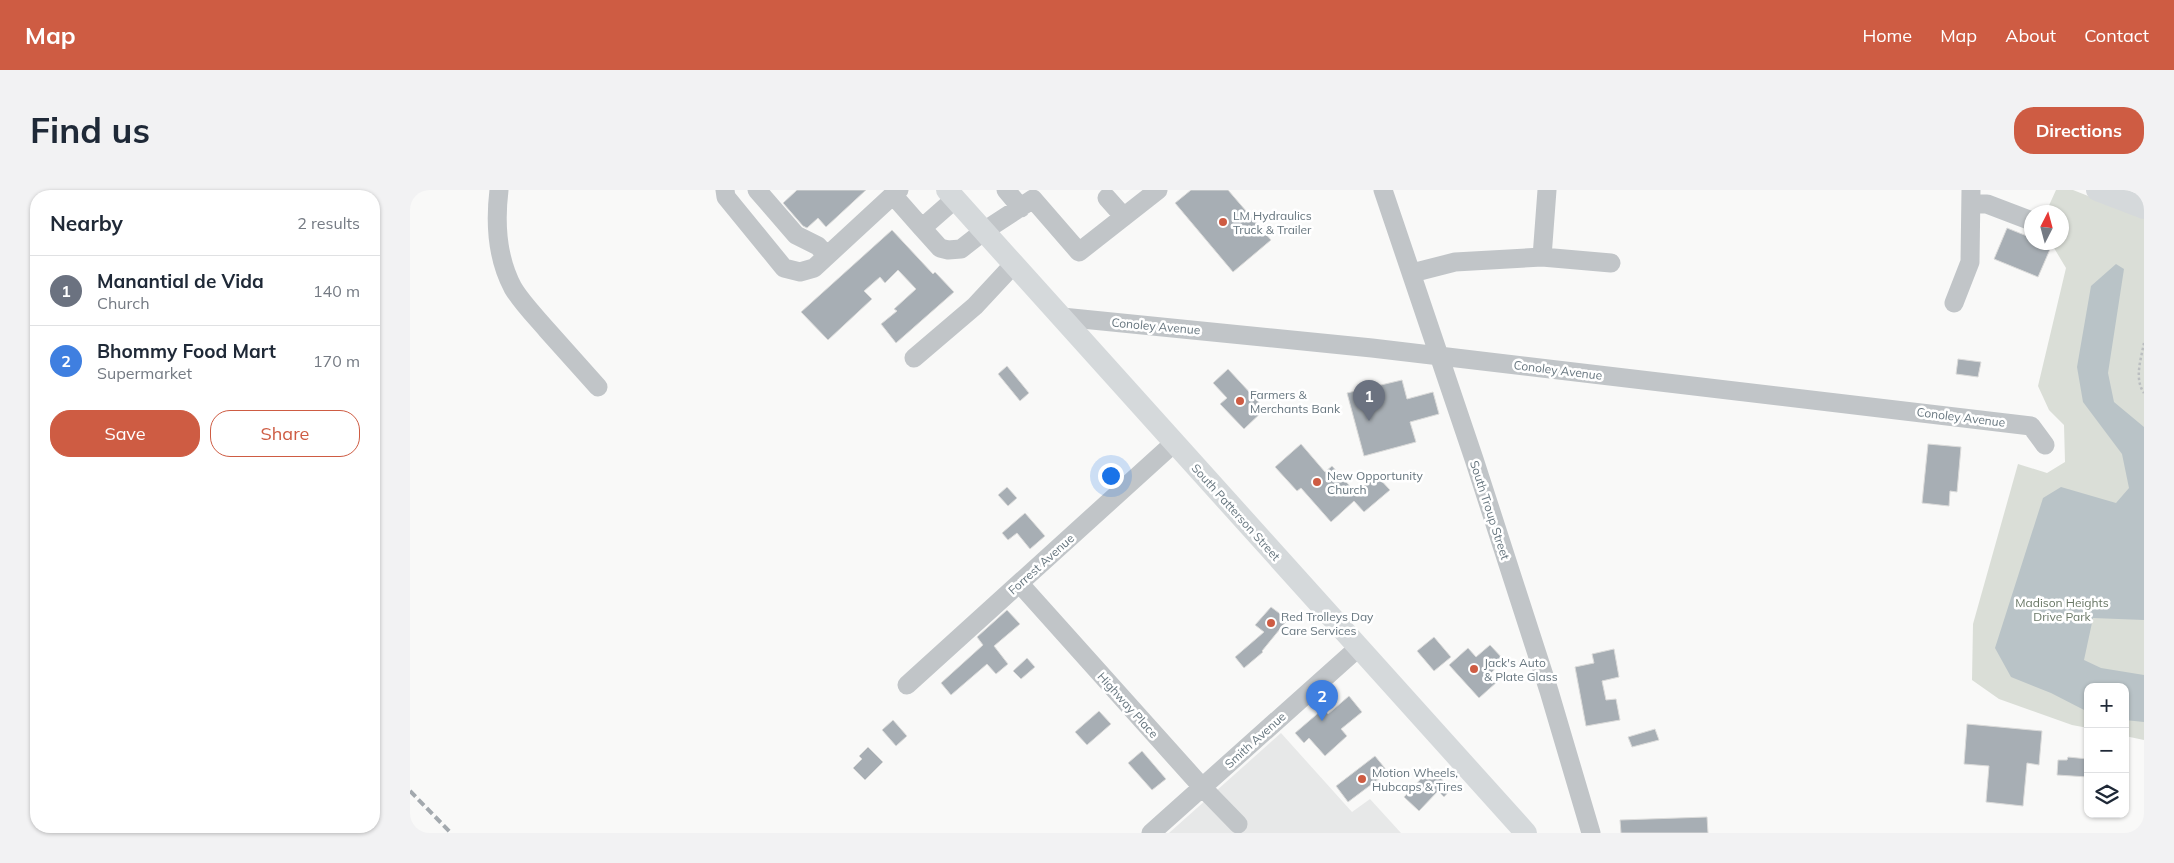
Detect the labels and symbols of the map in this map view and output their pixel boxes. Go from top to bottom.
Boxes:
north arrow [2024,205,2069,250]
place label: LM Hydraulics Truck & Trailer [1233,208,1312,237]
marker: LM Hydraulics Truck & Trailer [1217,216,1229,228]
street label: Conoley Avenue [1111,315,1201,337]
street label: Conoley Avenue [1513,357,1603,383]
pin: 1 [1353,380,1385,421]
place label: Farmers & Merchants Bank [1250,387,1341,416]
marker: Farmers & Merchants Bank [1234,395,1246,407]
street label: Conoley Avenue [1916,404,2006,430]
street label: South Troup Street [1467,458,1513,562]
street label: South Patterson Street [1188,460,1284,564]
your location [1098,463,1124,489]
place label: New Opportunity Church [1327,468,1423,497]
marker: New Opportunity Church [1311,476,1323,488]
street label: Forrest Avenue [1005,530,1077,598]
park label: Madison Heights Drive Park [2015,595,2109,624]
place label: Red Trolleys Day Care Services [1281,609,1374,638]
marker: Red Trolleys Day Care Services [1265,617,1277,629]
place label: Jack's Auto & Plate Glass [1484,655,1558,684]
marker: Jack's Auto & Plate Glass [1468,663,1480,675]
street label: Highway Place [1095,669,1161,741]
pin: 2 [1306,680,1338,721]
street label: Smith Avenue [1221,709,1289,771]
place label: Motion Wheels, Hubcaps & Tires [1372,765,1463,794]
marker: Motion Wheels, Hubcaps & Tires [1356,773,1368,785]

